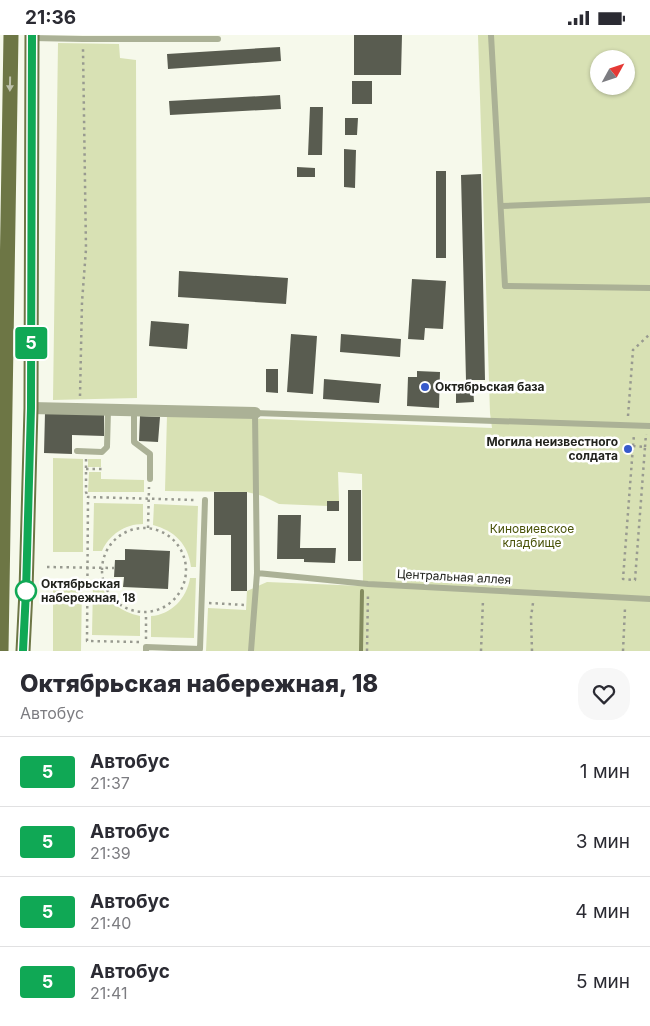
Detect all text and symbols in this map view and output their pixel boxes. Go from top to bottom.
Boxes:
text: 21:36 [25,6,76,29]
north arrow [590,50,635,95]
map controls [590,50,635,95]
one-way arrow [6,76,14,92]
line badge: 5 [15,327,47,359]
text: 5 [25,332,37,353]
place label: Октябрьская база [435,379,545,394]
marker: Октябрьская база [419,381,431,393]
place label: Могила неизвестного солдата [486,434,618,463]
marker: Могила неизвестного солдата [622,443,634,455]
park label: Киновиевское кладбище [490,521,574,550]
street label: Центральная аллея [397,566,512,587]
place label: Октябрьская набережная, 18 [41,576,136,605]
marker: Октябрьская набережная, 18 [15,580,37,602]
button: heart [578,668,630,720]
text: Октябрьская набережная, 18 [20,669,378,698]
text: Автобус [20,703,84,723]
text: Автобус [90,750,170,773]
text: 1 мин [580,760,630,783]
text: 5 [42,761,53,782]
text: 21:37 [90,773,130,793]
text: Автобус [90,820,170,843]
text: 3 мин [576,830,630,853]
text: 5 [42,831,53,852]
text: 21:39 [90,843,131,863]
text: Автобус [90,890,170,913]
text: 4 мин [575,900,630,923]
text: 5 [42,901,53,922]
text: 21:40 [90,913,131,933]
text: Автобус [90,960,170,983]
text: 5 мин [576,970,630,993]
text: 5 [42,971,53,992]
text: 21:41 [90,983,127,1003]

